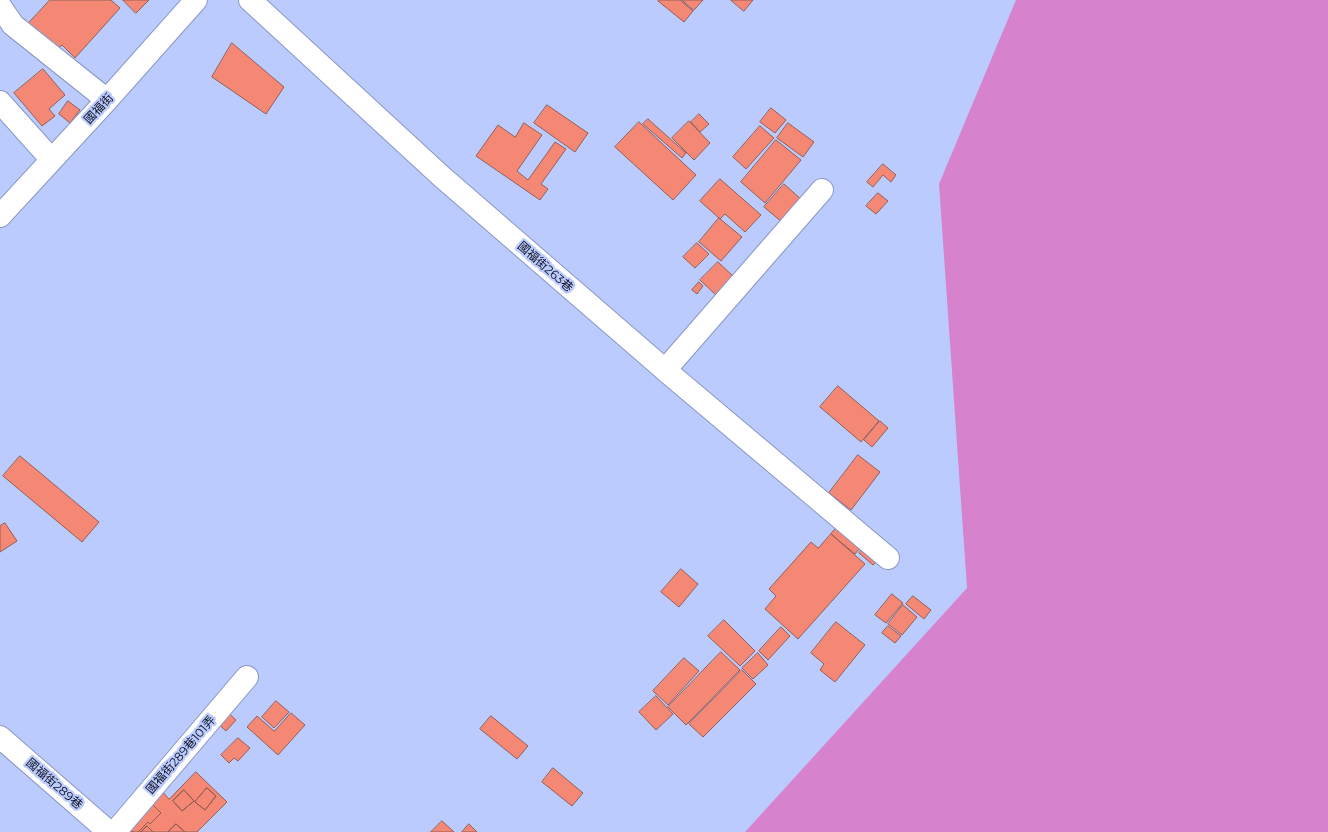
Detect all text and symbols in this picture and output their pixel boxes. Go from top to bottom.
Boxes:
street label: 國福街 [81,91,117,127]
street label: 國福街263巷 [514,239,576,295]
street label: 國福街289巷101弄 [143,713,219,797]
street label: 國福街289巷 [23,756,85,812]

